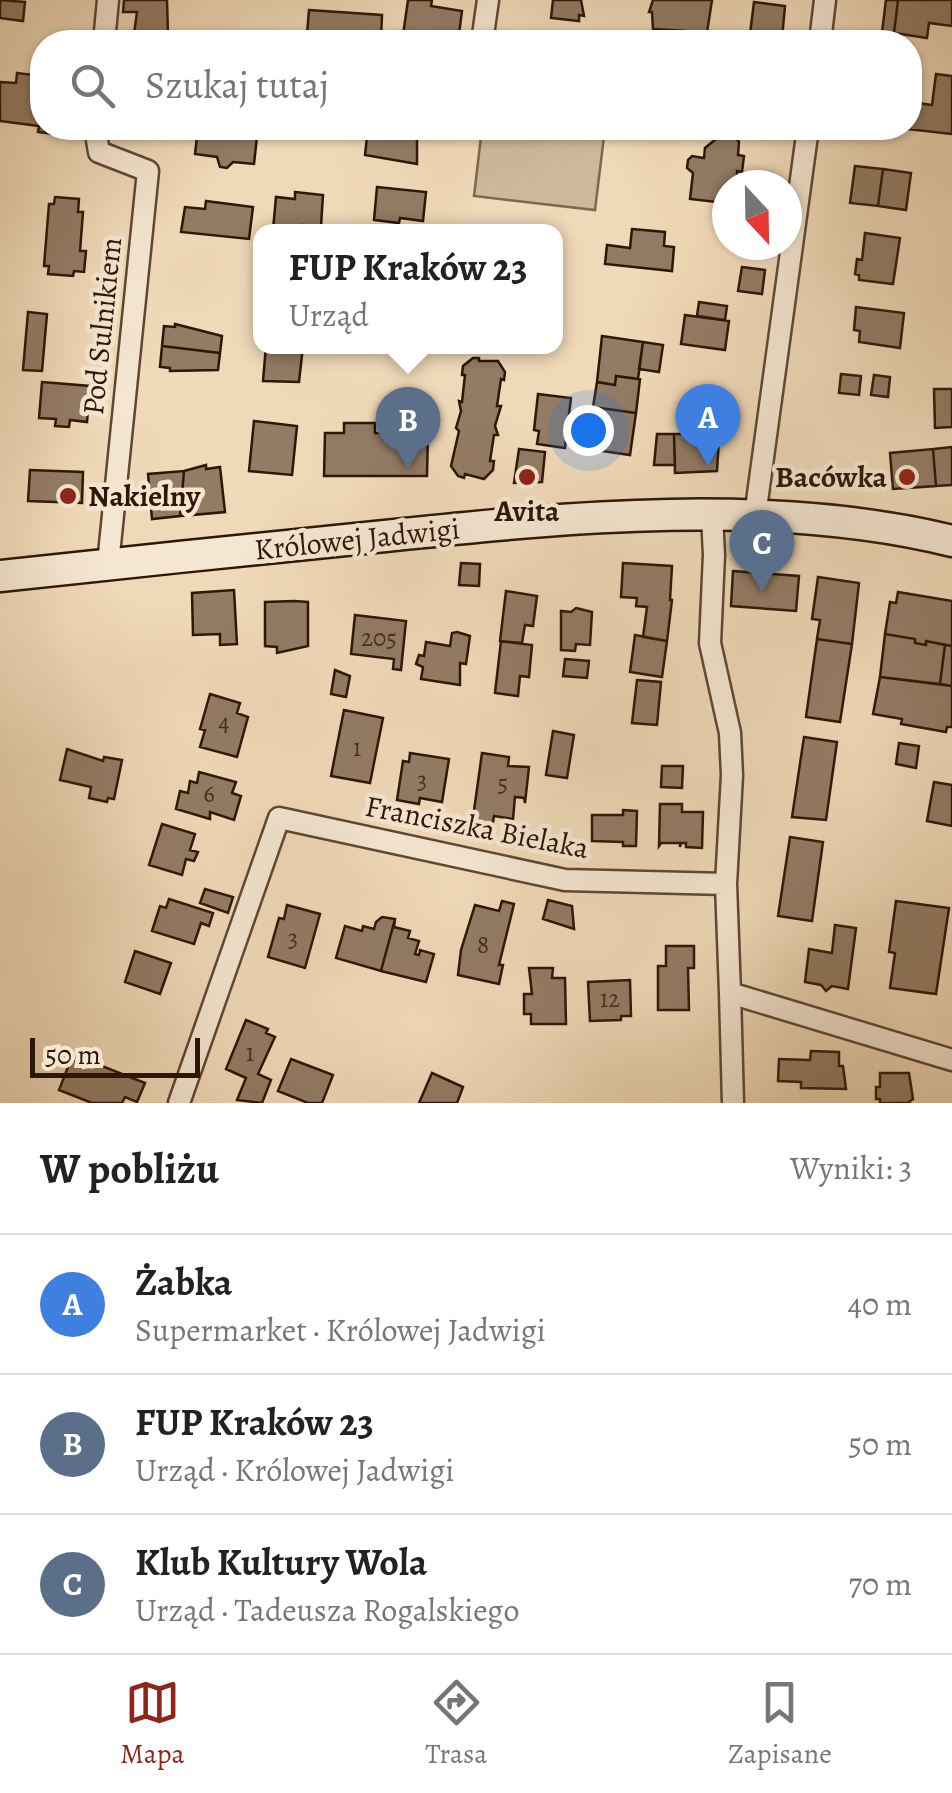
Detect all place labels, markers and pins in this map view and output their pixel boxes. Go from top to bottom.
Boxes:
pin: A [676,384,740,466]
pin: B [376,386,440,469]
place label: Bacówka [775,457,888,497]
marker: Avita [516,466,538,488]
marker: Bacówka [896,466,918,488]
place label: Nakielny [88,476,201,516]
marker: Nakielny [57,485,79,507]
place label: Avita [493,491,560,531]
pin: C [730,510,794,592]

